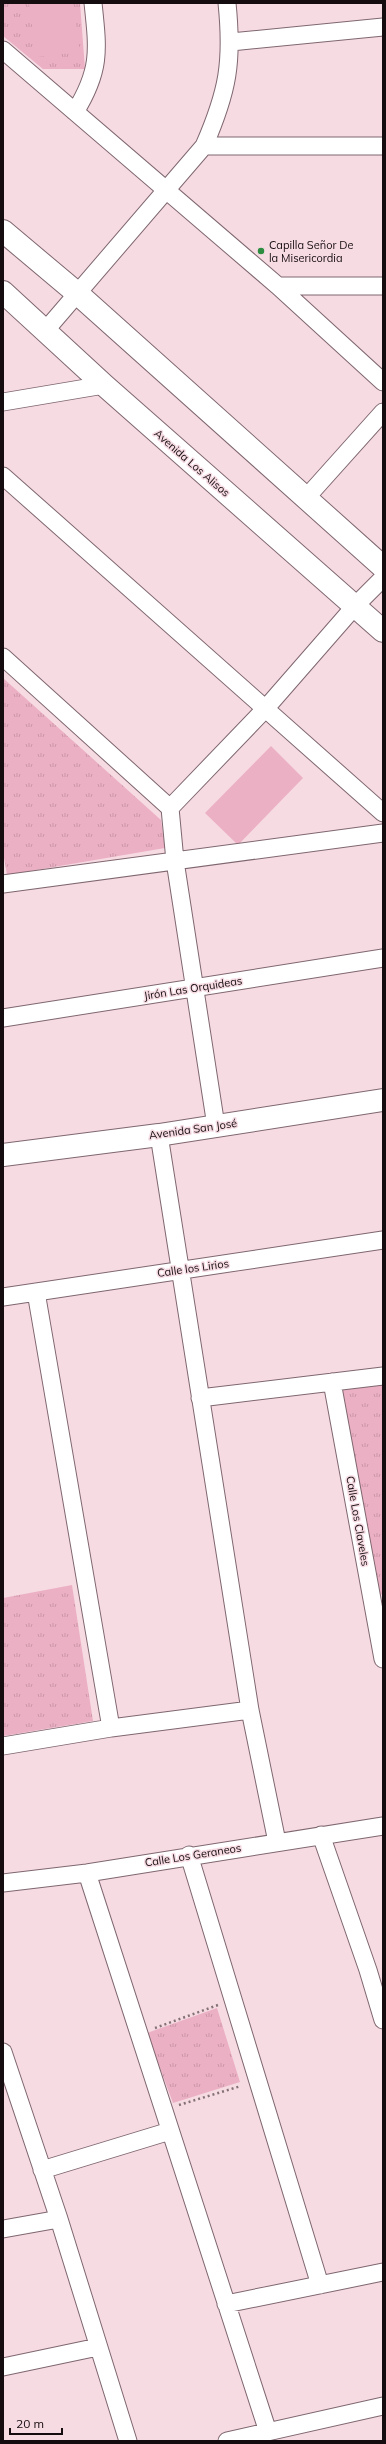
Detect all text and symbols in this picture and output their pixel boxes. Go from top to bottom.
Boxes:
place label: Capilla Señor De la Misericordia [269,238,354,265]
marker: Capilla Señor De la Misericordia [256,246,266,256]
street label: Avenida Los Alisos [151,426,233,500]
street label: Jirón Las Orquideas [143,973,243,1003]
street label: Avenida San José [148,1116,238,1142]
street label: Calle los Lirios [156,1256,230,1280]
street label: Calle Los Claveles [343,1475,373,1567]
street label: Calle Los Geraneos [144,1840,242,1870]
scale bar [10,2410,62,2436]
text: 20 m [16,2416,44,2431]

